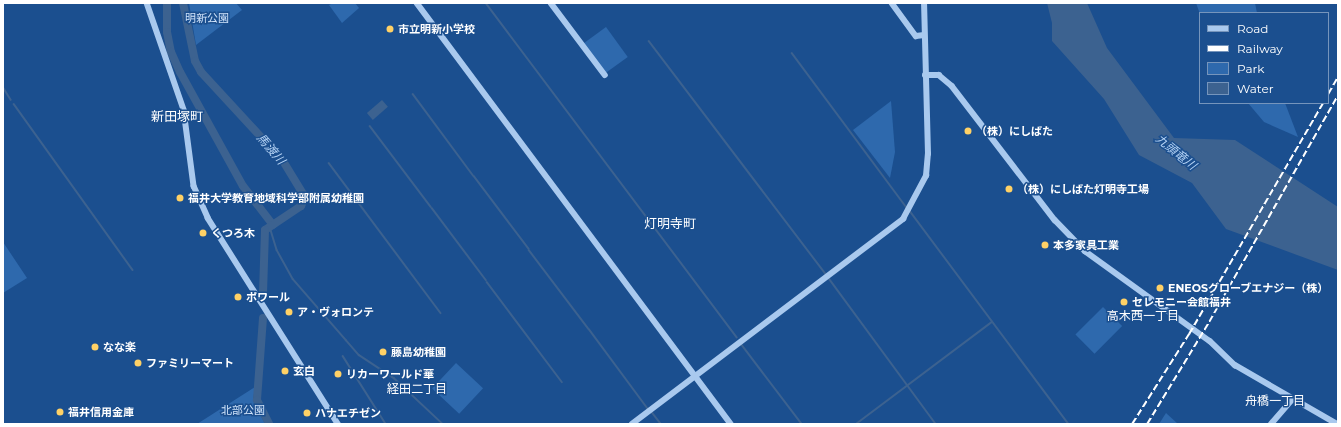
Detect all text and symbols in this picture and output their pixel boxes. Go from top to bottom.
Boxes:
park label: 明新公園 [185,11,229,25]
legend [1199,12,1329,104]
text: Road [1237,21,1268,36]
place label: 市立明新小学校 [398,22,475,36]
marker: 市立明新小学校 [385,24,395,34]
text: Railway [1237,41,1283,56]
text: Park [1237,61,1264,76]
text: Water [1237,81,1273,96]
district label: 新田塚町 [151,108,203,124]
place label: （株）にしばた [976,124,1053,138]
marker: （株）にしばた [963,126,973,136]
water label: 馬渡川 [254,131,288,167]
water label: 九頭竜川 [1153,131,1199,173]
place label: （株）にしばた灯明寺工場 [1017,182,1149,196]
marker: （株）にしばた灯明寺工場 [1004,184,1014,194]
place label: 福井大学教育地域科学部附属幼稚園 [188,191,364,205]
marker: 福井大学教育地域科学部附属幼稚園 [175,193,185,203]
district label: 灯明寺町 [644,215,696,231]
place label: くつろ木 [211,226,255,240]
marker: くつろ木 [198,228,208,238]
place label: 本多家具工業 [1053,238,1119,252]
marker: 本多家具工業 [1040,240,1050,250]
place label: ENEOSグローブエナジー（株） [1168,281,1329,295]
marker: ENEOSグローブエナジー（株） [1155,283,1165,293]
place label: ポワール [246,290,290,304]
marker: ポワール [233,292,243,302]
place label: セレモニー会館福井 [1132,295,1231,309]
marker: セレモニー会館福井 [1119,297,1129,307]
place label: ア・ヴォロンテ [297,305,374,319]
marker: ア・ヴォロンテ [284,307,294,317]
district label: 高木西一丁目 [1107,309,1179,323]
place label: なな楽 [103,340,136,354]
marker: なな楽 [90,342,100,352]
place label: 藤島幼稚園 [391,345,446,359]
marker: 藤島幼稚園 [378,347,388,357]
place label: ファミリーマート [146,356,234,370]
marker: ファミリーマート [133,358,143,368]
place label: 玄白 [293,364,315,378]
marker: 玄白 [280,366,290,376]
place label: リカーワールド華 [346,367,434,381]
marker: リカーワールド華 [333,369,343,379]
district label: 経田二丁目 [387,382,447,396]
district label: 舟橋一丁目 [1245,394,1305,408]
park label: 北部公園 [221,403,265,417]
place label: 福井信用金庫 [68,405,134,419]
place label: ハナエチゼン [315,406,381,420]
marker: 福井信用金庫 [55,407,65,417]
marker: ハナエチゼン [302,408,312,418]

